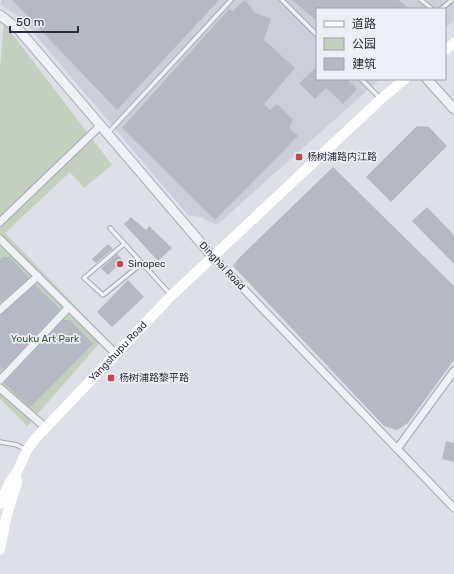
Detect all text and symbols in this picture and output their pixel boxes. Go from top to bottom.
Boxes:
scale bar [10,8,78,34]
legend [316,8,446,80]
text: 50 m [16,15,44,29]
text: 道路 [352,17,376,31]
text: 公园 [352,37,376,51]
text: 建筑 [352,57,376,71]
place label: 杨树浦路内江路 [307,151,377,163]
marker: 杨树浦路内江路 [294,152,304,162]
street label: Dinghai Road [197,239,247,293]
place label: Sinopec [128,258,166,270]
marker: Sinopec [115,259,125,269]
street label: Yangshupu Road [87,319,150,384]
park label: Youku Art Park [11,333,80,345]
place label: 杨树浦路黎平路 [119,372,189,384]
marker: 杨树浦路黎平路 [106,373,116,383]

